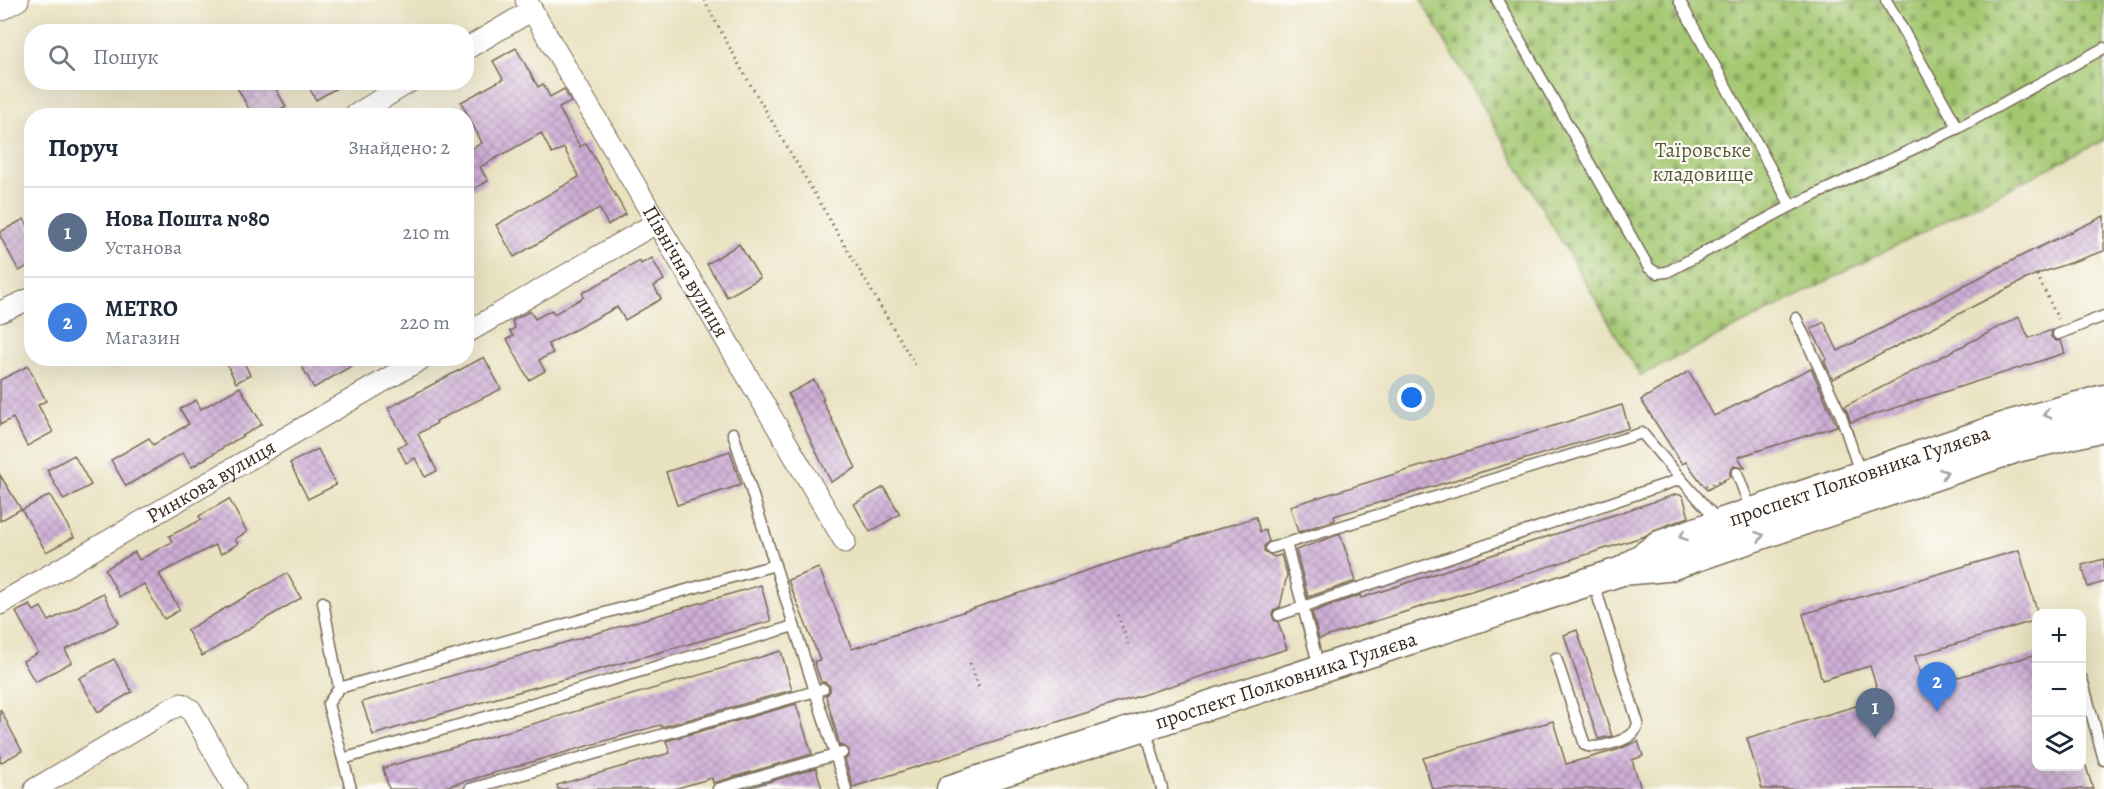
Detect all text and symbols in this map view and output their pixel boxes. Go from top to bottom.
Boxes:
search box [24,24,474,90]
icon: search [45,41,78,74]
text: Пошук [93,42,159,72]
text: Поруч [48,130,119,165]
text: Знайдено: 2 [348,134,450,161]
park label: Таїровське кладовище [1652,136,1754,188]
street label: Північна вулиця [636,200,736,343]
text: Нова Пошта №80 [105,204,270,234]
text: 1 [64,219,71,246]
text: 210 m [402,219,450,246]
text: Установа [105,234,182,261]
text: METRO [105,294,178,324]
text: 2 [63,309,72,336]
text: 220 m [400,309,450,336]
text: Магазин [105,324,180,351]
your location [1397,383,1426,412]
one-way arrow [2043,407,2053,420]
street label: проспект Полковника Гуляєва [1725,418,1994,533]
street label: Ринкова вулиця [141,433,281,530]
one-way arrow [1938,468,1949,481]
one-way arrow [1679,529,1689,542]
one-way arrow [1754,530,1765,543]
map controls [2032,609,2086,771]
button: + [2032,609,2086,663]
street label: проспект Полковника Гуляєва [1151,624,1421,736]
pin: 2 [1918,662,1956,712]
button: − [2032,663,2086,717]
pin: 1 [1856,688,1894,738]
button: layers [2032,717,2086,771]

